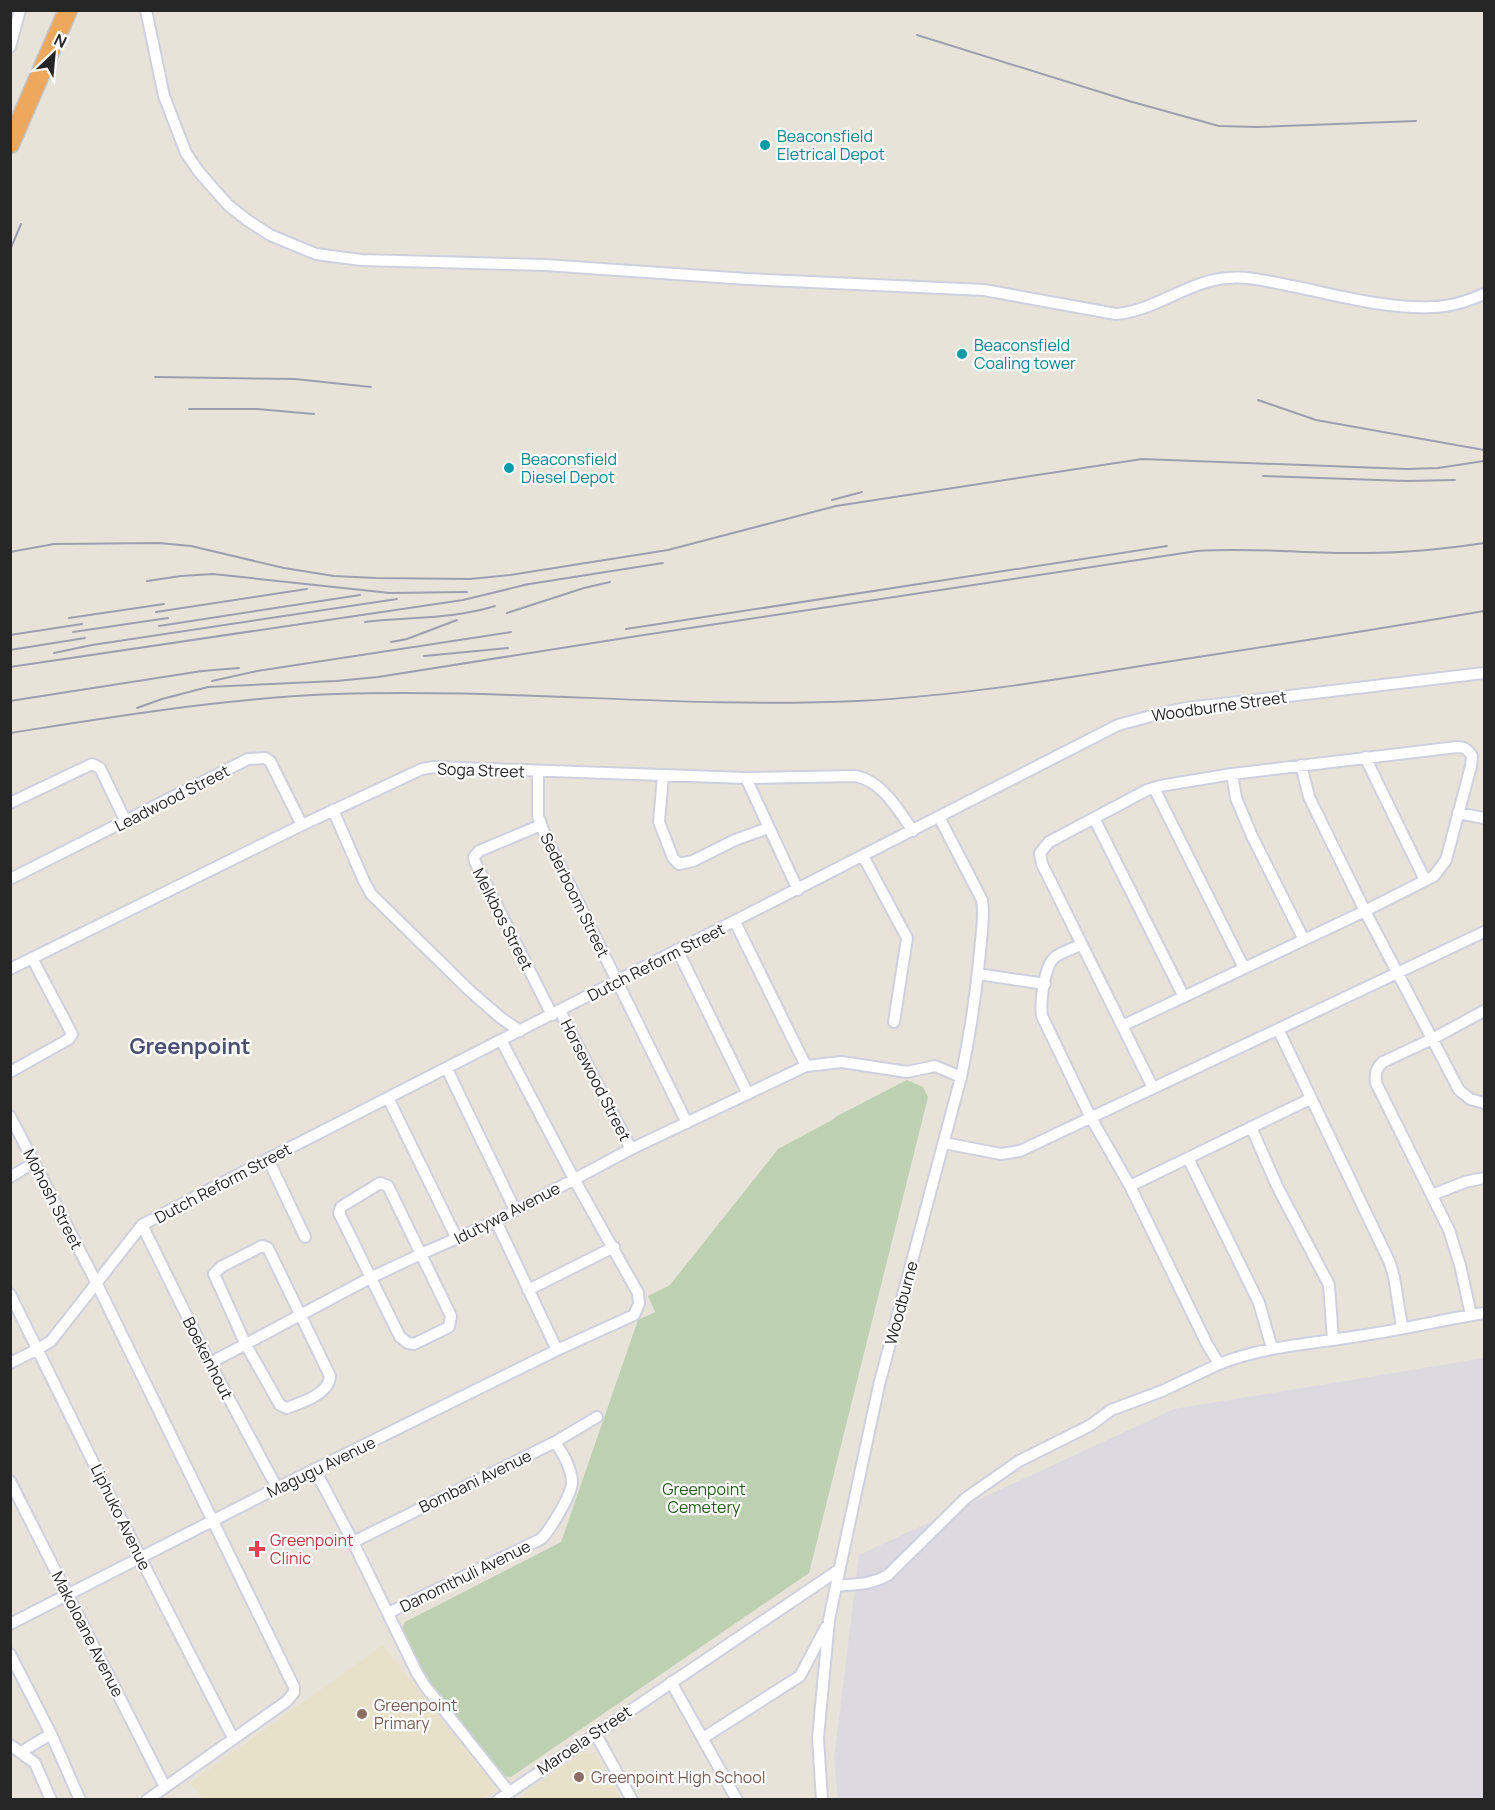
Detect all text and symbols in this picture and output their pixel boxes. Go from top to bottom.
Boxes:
north arrow [24,24,84,84]
text: N [51,28,71,53]
place label: Beaconsfield Eletrical Depot [777,125,885,165]
marker: Beaconsfield Eletrical Depot [758,138,772,152]
place label: Beaconsfield Coaling tower [974,334,1076,374]
marker: Beaconsfield Coaling tower [955,347,969,361]
place label: Beaconsfield Diesel Depot [521,448,617,488]
marker: Beaconsfield Diesel Depot [502,461,516,475]
street label: Woodburne Street [1150,686,1288,726]
street label: Soga Street [437,757,525,783]
street label: Leadwood Street [111,760,233,836]
street label: Sederboom Street [535,829,615,961]
street label: Melkbos Street [468,864,538,974]
street label: Dutch Reform Street [583,918,729,1006]
street label: Horsewood Street [556,1015,636,1145]
district label: Greenpoint [129,1031,251,1061]
street label: Dutch Reform Street [151,1138,295,1228]
street label: Mohosh Street [18,1145,88,1253]
street label: Idutywa Avenue [450,1177,564,1249]
street label: Woodburne [879,1259,923,1347]
street label: Boekenhout [178,1313,238,1403]
street label: Magugu Avenue [263,1431,379,1503]
street label: Bombani Avenue [415,1444,535,1518]
street label: Liphuko Avenue [86,1460,156,1574]
park label: Greenpoint Cemetery [662,1478,746,1518]
place label: Greenpoint Clinic [270,1529,353,1569]
street label: Danomthuli Avenue [396,1535,534,1617]
marker: Greenpoint Clinic [248,1540,266,1558]
street label: Makoloane Avenue [47,1567,129,1701]
place label: Greenpoint Primary [374,1694,457,1734]
street label: Maroela Street [532,1700,636,1780]
marker: Greenpoint Primary [355,1707,369,1721]
place label: Greenpoint High School [591,1766,765,1788]
marker: Greenpoint High School [572,1770,586,1784]

